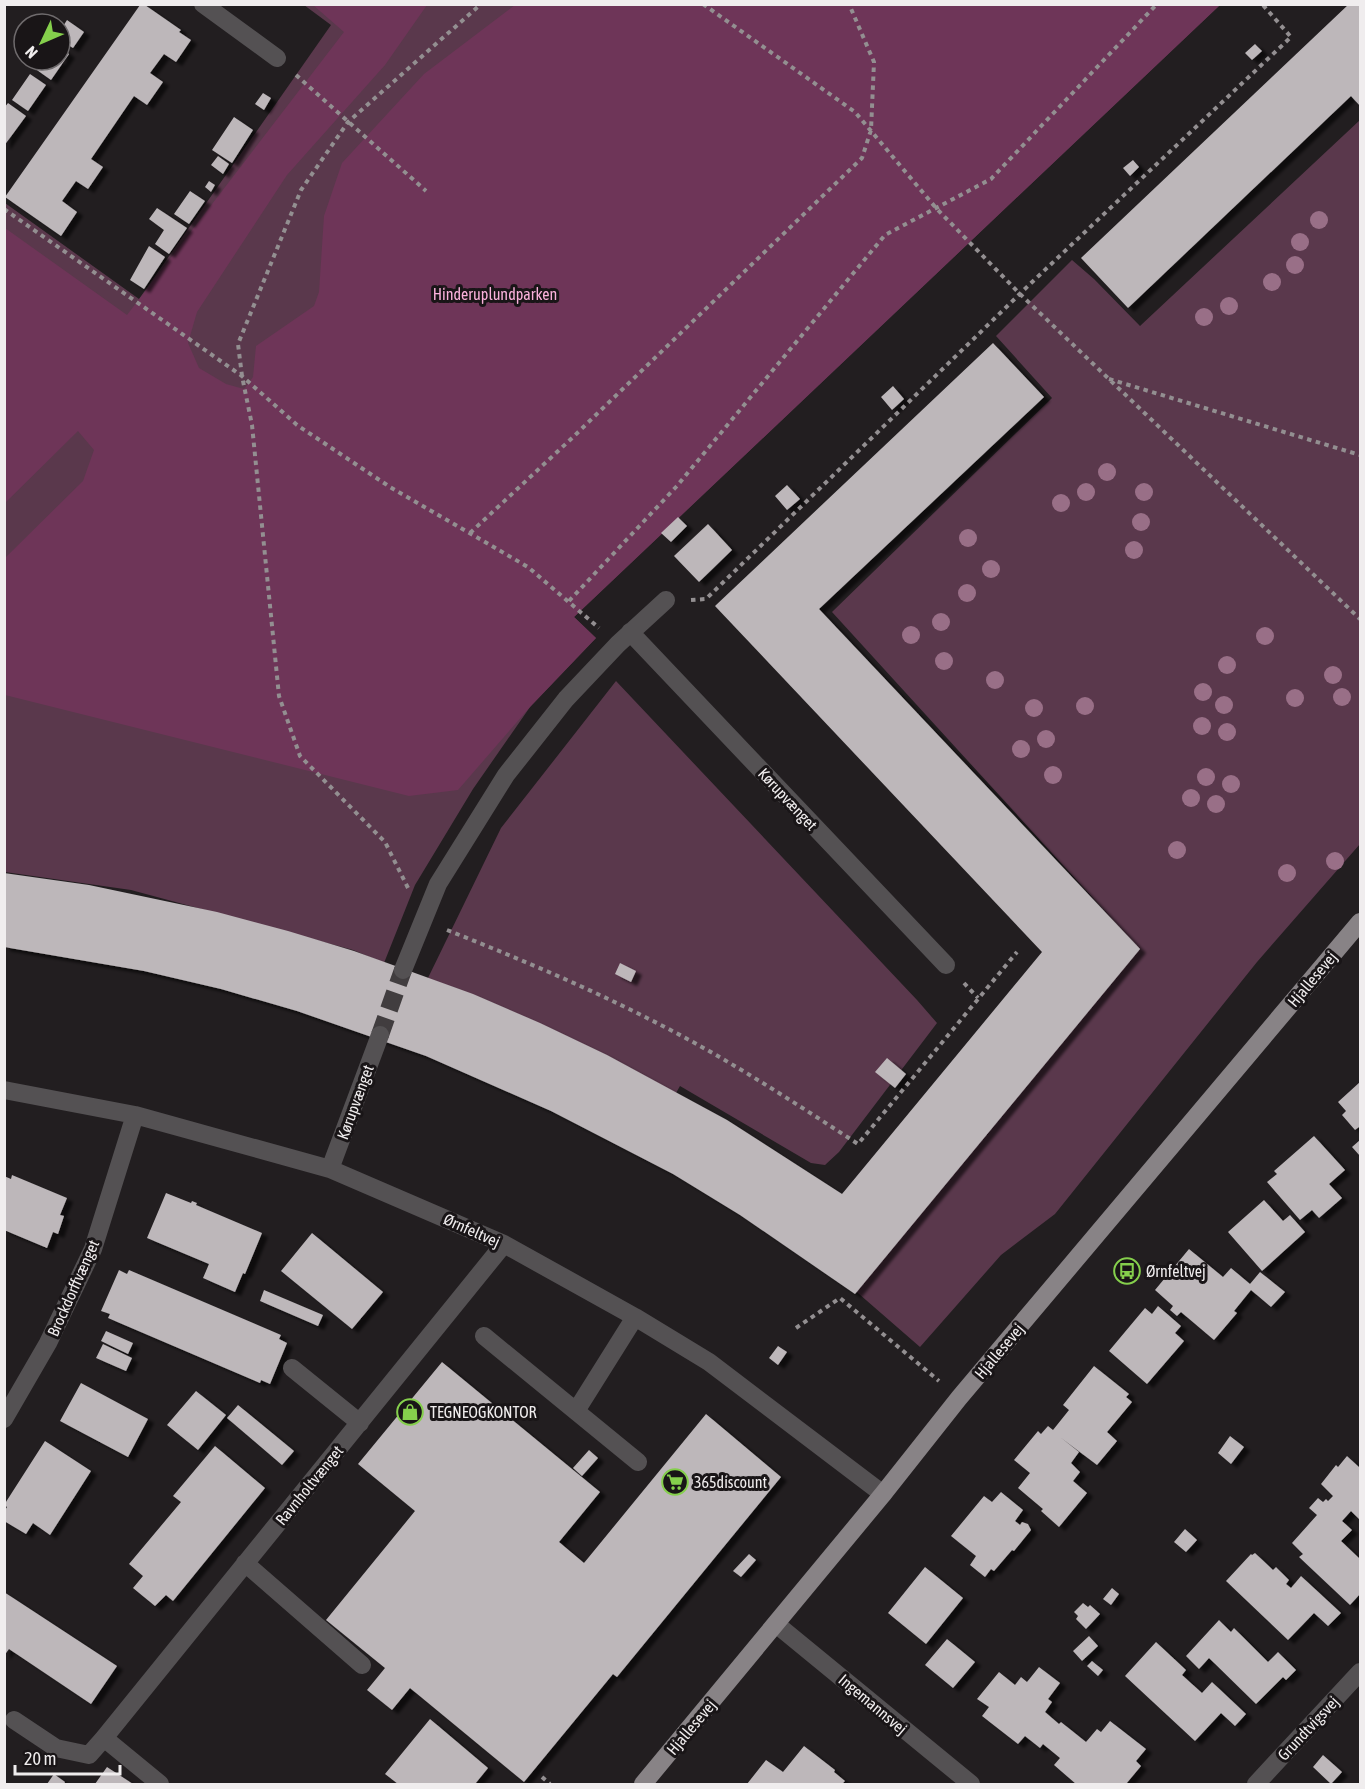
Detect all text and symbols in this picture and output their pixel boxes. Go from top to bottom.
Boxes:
north arrow [12,12,72,72]
text: N [21,43,41,62]
park label: Hinderuplundparken [433,285,557,304]
street label: Kørupvænget [754,764,821,835]
street label: Hjallesevej [1284,948,1341,1011]
street label: Kørupvænget [333,1062,378,1142]
street label: Ørnfeltvej [441,1210,503,1251]
street label: Brockdorffvænget [44,1237,103,1339]
bus stop icon: Ørnfeltvej [1112,1256,1142,1286]
place label: Ørnfeltvej [1146,1262,1206,1281]
street label: Hjallesevej [971,1320,1028,1383]
shop icon: TEGNEOGKONTOR [395,1397,425,1427]
place label: TEGNEOGKONTOR [430,1403,537,1421]
street label: Ravnholtvænget [271,1441,348,1529]
supermarket icon: 365discount [660,1467,690,1497]
place label: 365discount [694,1473,767,1491]
street label: Ingemannsvej [835,1670,911,1738]
street label: Grundtvigsvej [1274,1692,1343,1764]
street label: Hjallesevej [663,1696,720,1759]
scale bar [15,1738,120,1776]
text: 20 m [24,1748,56,1769]

